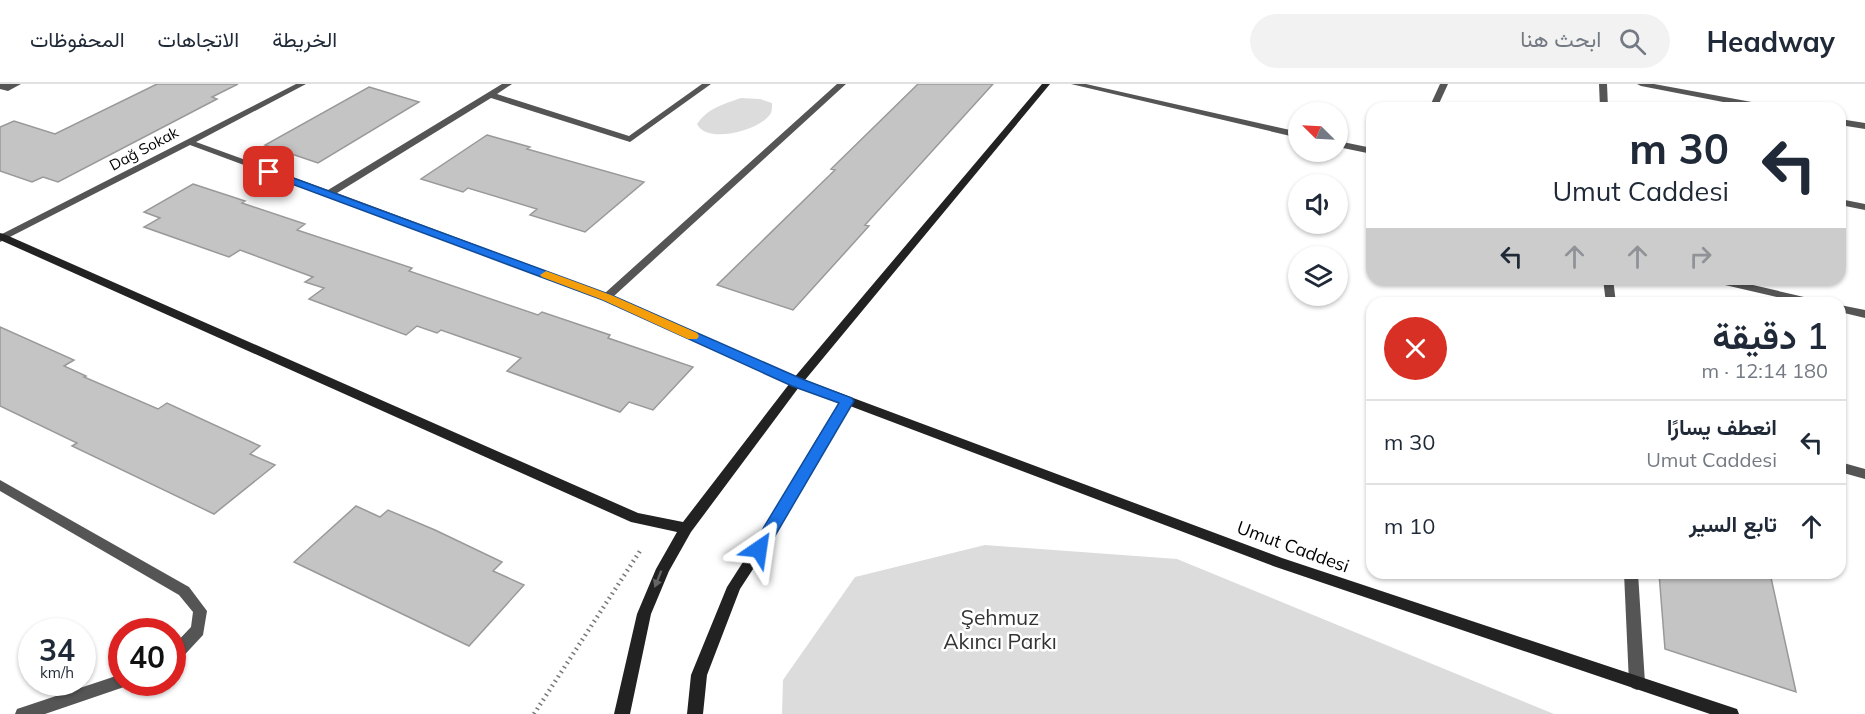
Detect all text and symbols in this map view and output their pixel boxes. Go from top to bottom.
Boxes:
search box [1250,14,1670,68]
text: Headway [1706,24,1835,59]
text: ابحث هنا [1520,25,1601,53]
icon: search [1616,25,1649,58]
text: المحفوظات [30,26,125,52]
text: الاتجاهات [158,26,239,52]
text: الخريطة [272,26,337,52]
north arrow [1288,102,1348,162]
map controls [1288,102,1348,306]
street label: Dağ Sokak [106,122,182,175]
text: 30 m [1629,122,1729,175]
icon: left [1750,126,1828,204]
pin [243,146,294,197]
icon: arrive [252,155,285,188]
button: sound [1288,174,1348,234]
text: Umut Caddesi [1552,174,1729,208]
icon: left [1495,240,1528,273]
icon: ahead [1558,240,1591,273]
icon: ahead [1621,240,1654,273]
icon: right [1684,240,1717,273]
button: layers [1288,246,1348,306]
text: 1 دقيقة [1712,313,1828,358]
button: close [1384,317,1447,380]
text: 180 m · 12:14 [1702,358,1828,383]
text: انعطف يسارًا [1667,413,1777,441]
icon: left [1795,426,1828,459]
text: 30 m [1384,428,1435,456]
text: Umut Caddesi [1646,447,1777,472]
text: تابع السير [1689,510,1777,538]
icon: ahead [1795,510,1828,543]
text: 10 m [1384,512,1435,540]
street label: Umut Caddesi [1234,516,1352,577]
position arrow [727,517,791,581]
one-way arrow [653,570,662,588]
park label: Şehmuz Akıncı Parkı [943,604,1057,654]
speed limit sign: 40 [108,618,186,696]
text: 34 [39,631,75,669]
text: km/h [40,663,74,682]

